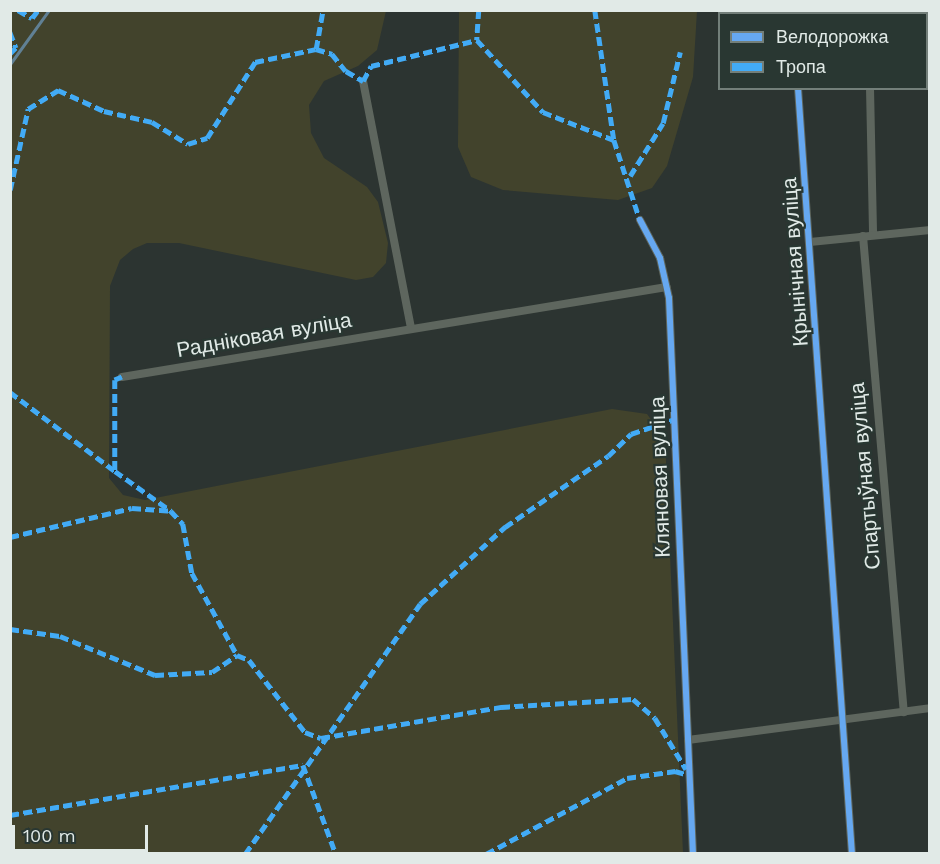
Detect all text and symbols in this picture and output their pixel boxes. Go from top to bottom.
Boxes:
legend [718,12,928,90]
text: Велодорожка [776,26,888,47]
text: Тропа [776,56,826,77]
street label: Крынічная вуліца [777,177,813,347]
street label: Радніковая вуліца [175,307,353,363]
street label: Спартыўная вуліца [844,381,886,571]
street label: Кляновая вуліца [645,396,675,558]
scale bar [15,813,152,851]
text: 100 m [23,825,76,846]

